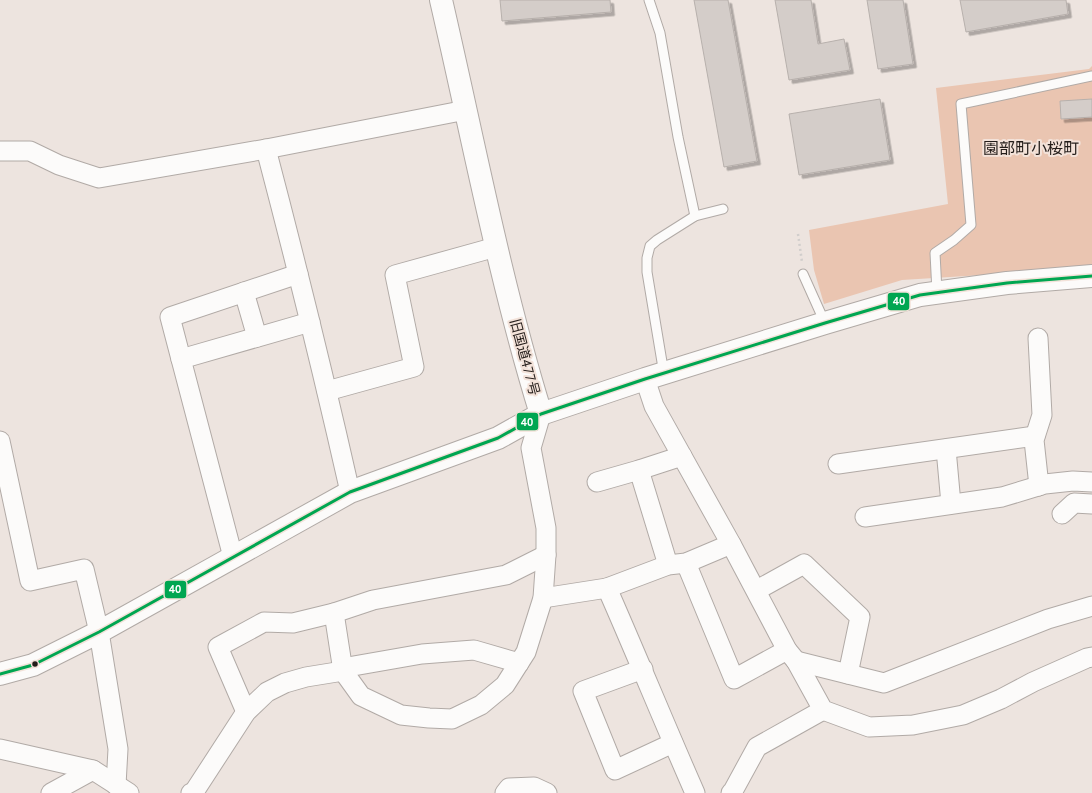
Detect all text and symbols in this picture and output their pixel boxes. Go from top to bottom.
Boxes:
district label: 園部町小桜町 [983,138,1079,158]
line badge: 40 [887,292,910,311]
text: 40 [893,294,905,308]
street label: 旧国道477号 [506,317,544,397]
line badge: 40 [516,412,539,431]
text: 40 [521,415,533,429]
line badge: 40 [164,580,187,599]
text: 40 [169,582,181,596]
unlabelled marker [30,659,40,669]

